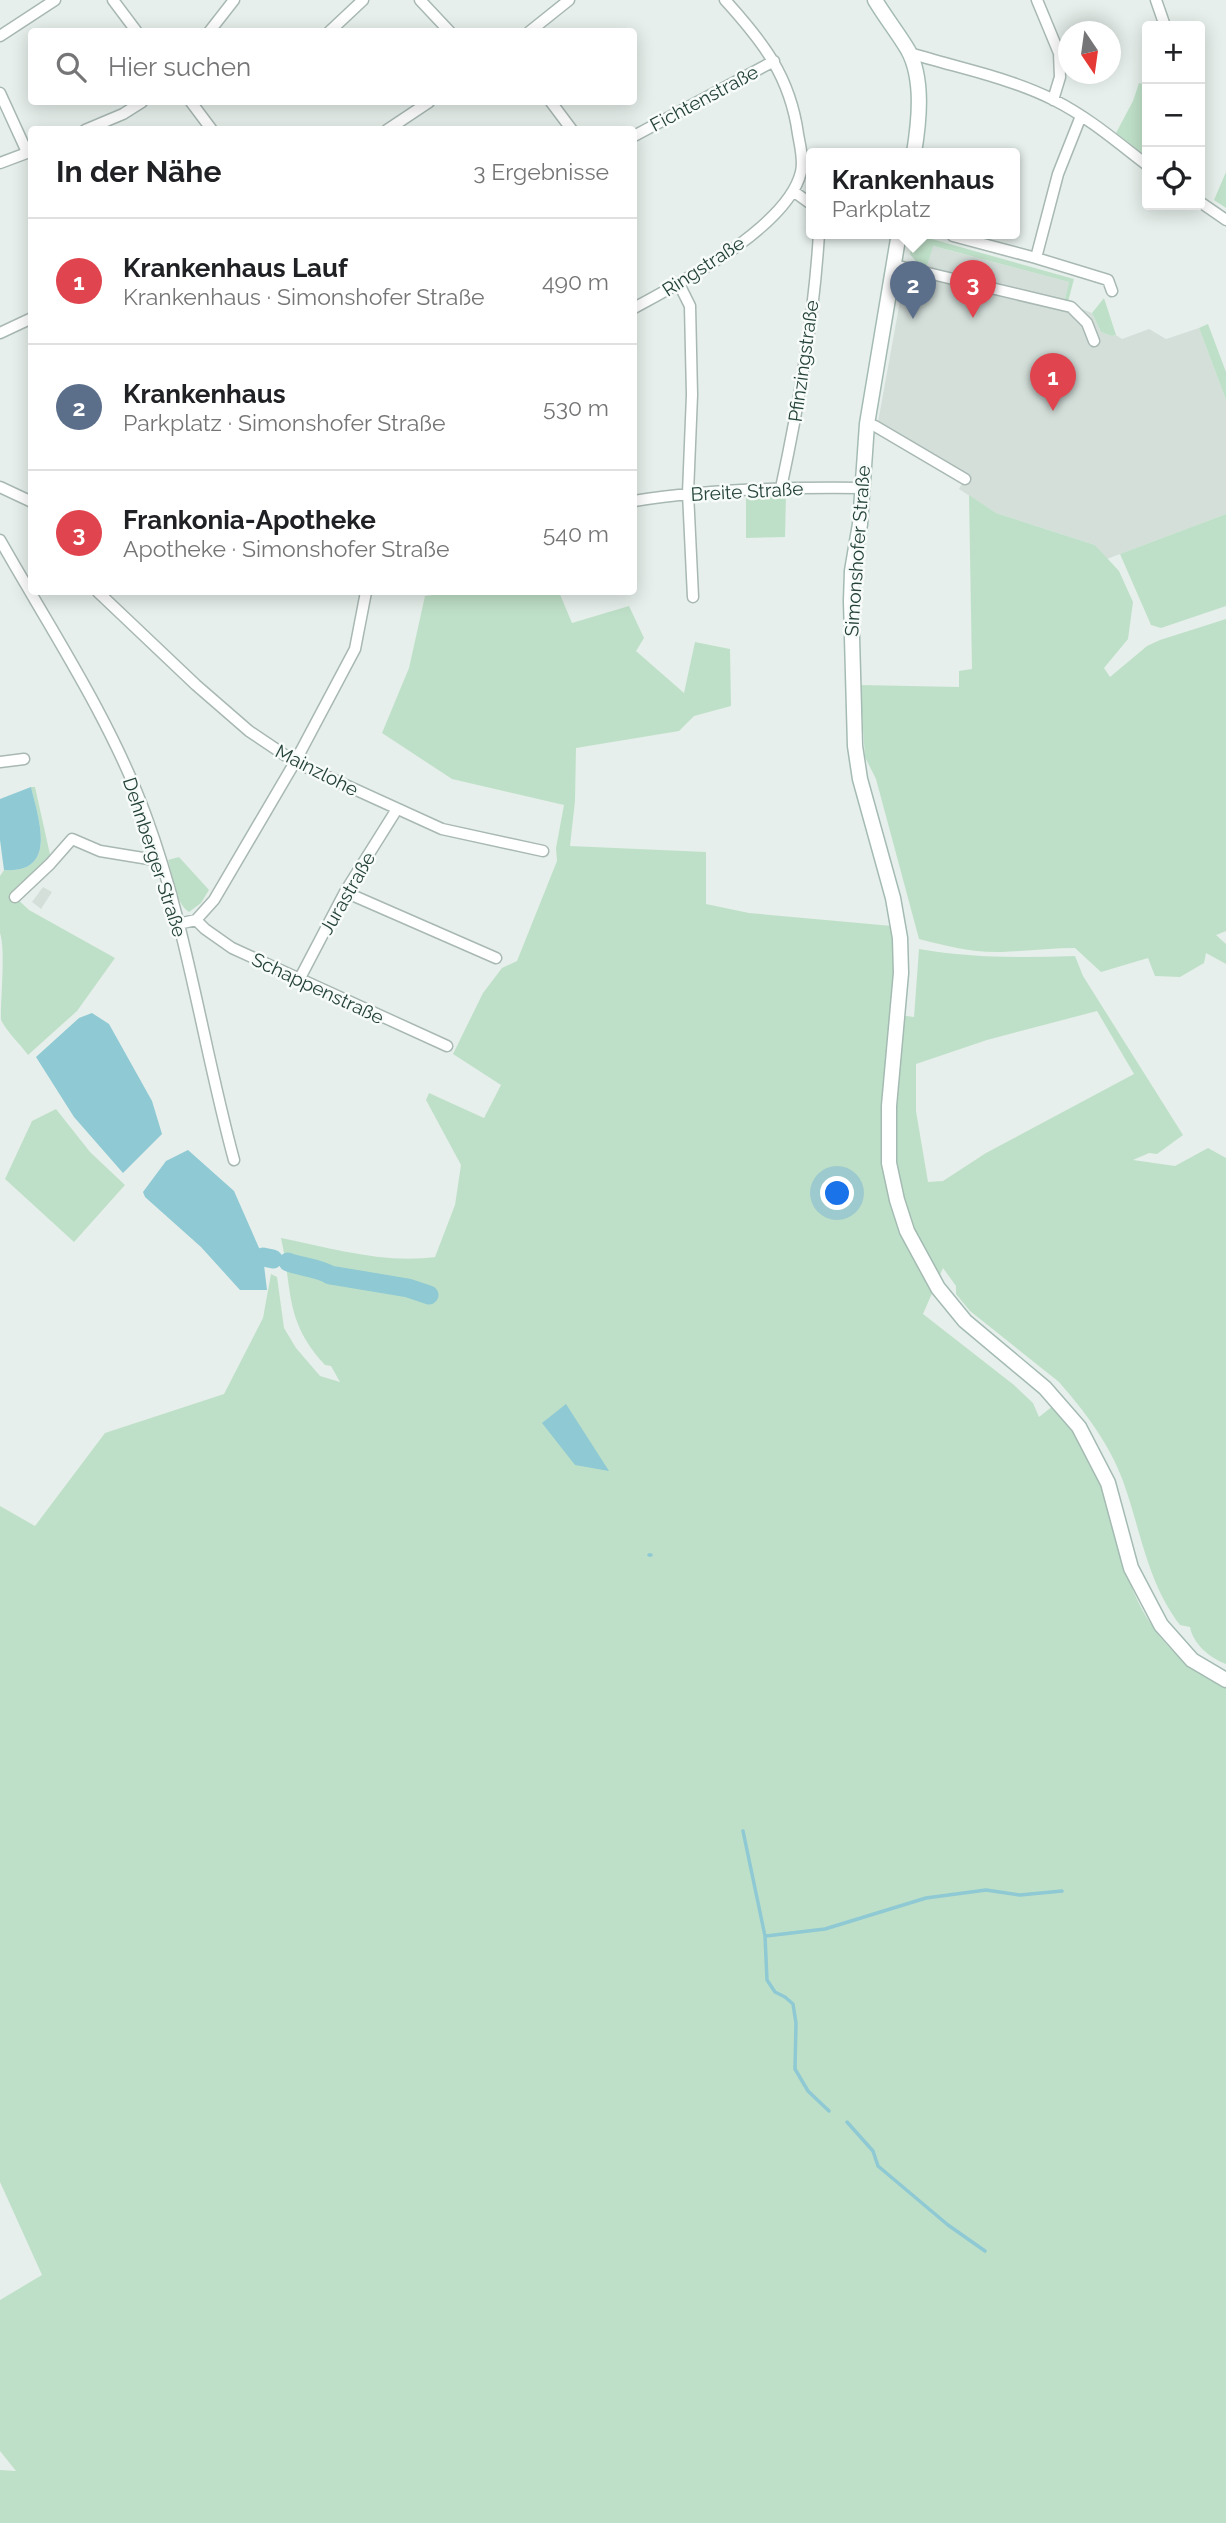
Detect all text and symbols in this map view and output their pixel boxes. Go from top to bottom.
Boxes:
north arrow [1058,21,1121,84]
map controls [1142,21,1205,210]
button: + [1142,21,1205,84]
search box [28,28,637,105]
icon: search [52,48,90,86]
text: Hier suchen [108,52,251,82]
street label: Fichtenstraße [646,60,762,136]
button: − [1142,84,1205,147]
button: locate [1142,147,1205,210]
popup [806,148,1020,239]
text: In der Nähe [56,154,221,189]
text: 3 Ergebnisse [473,158,609,185]
text: Krankenhaus [832,165,994,195]
text: Parkplatz [832,195,931,222]
street label: Ringstraße [658,231,748,301]
text: Krankenhaus Lauf [123,253,348,283]
pin: 3 [950,260,996,318]
pin: 2 [890,261,936,319]
text: 1 [73,268,85,295]
text: 490 m [542,268,609,295]
text: Krankenhaus · Simonshofer Straße [123,283,485,310]
street label: Pfinzingstraße [784,299,822,423]
pin: 1 [1030,353,1076,411]
text: Krankenhaus [123,379,286,409]
text: 2 [73,394,85,421]
text: 530 m [543,394,609,421]
text: Parkplatz · Simonshofer Straße [123,409,446,436]
street label: Simonshofer Straße [840,465,874,637]
street label: Breite Straße [690,477,804,505]
text: Frankonia-Apotheke [123,505,376,535]
text: 3 [73,520,85,547]
text: 540 m [543,520,609,547]
text: Apotheke · Simonshofer Straße [123,535,450,562]
street label: Mainzlohe [272,740,362,800]
street label: Dehnberger Straße [119,774,191,940]
street label: Jurastraße [315,848,379,938]
street label: Schappenstraße [248,948,388,1028]
your location [820,1176,854,1210]

